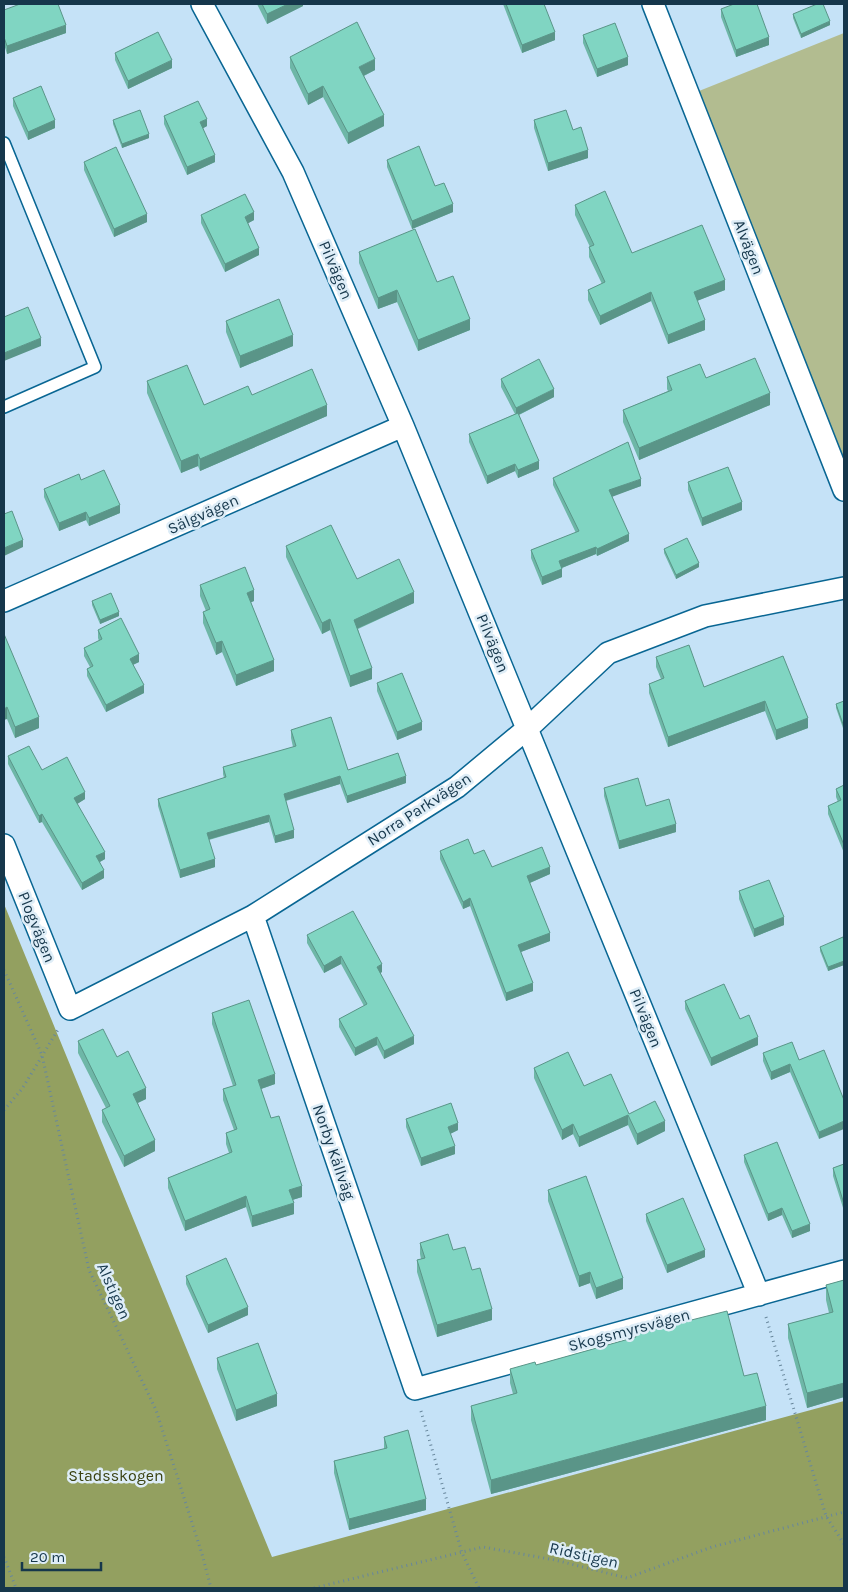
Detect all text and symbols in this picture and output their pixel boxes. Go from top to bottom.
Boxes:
street label: Alvägen [730,217,768,277]
street label: Pilvägen [315,238,357,302]
street label: Sälgvägen [165,490,241,538]
street label: Pilvägen [473,611,513,675]
street label: Norra Parkvägen [363,768,475,850]
street label: Plogvägen [14,889,60,965]
street label: Pilvägen [626,986,666,1050]
street label: Norby Källväg [309,1102,359,1202]
street label: Alstigen [93,1260,135,1322]
street label: Skogsmyrsvägen [566,1305,692,1355]
park label: Stadsskogen [68,1466,164,1485]
street label: Ridstigen [548,1538,620,1572]
scale bar [22,1540,101,1572]
text: 20 m [30,1548,65,1566]

